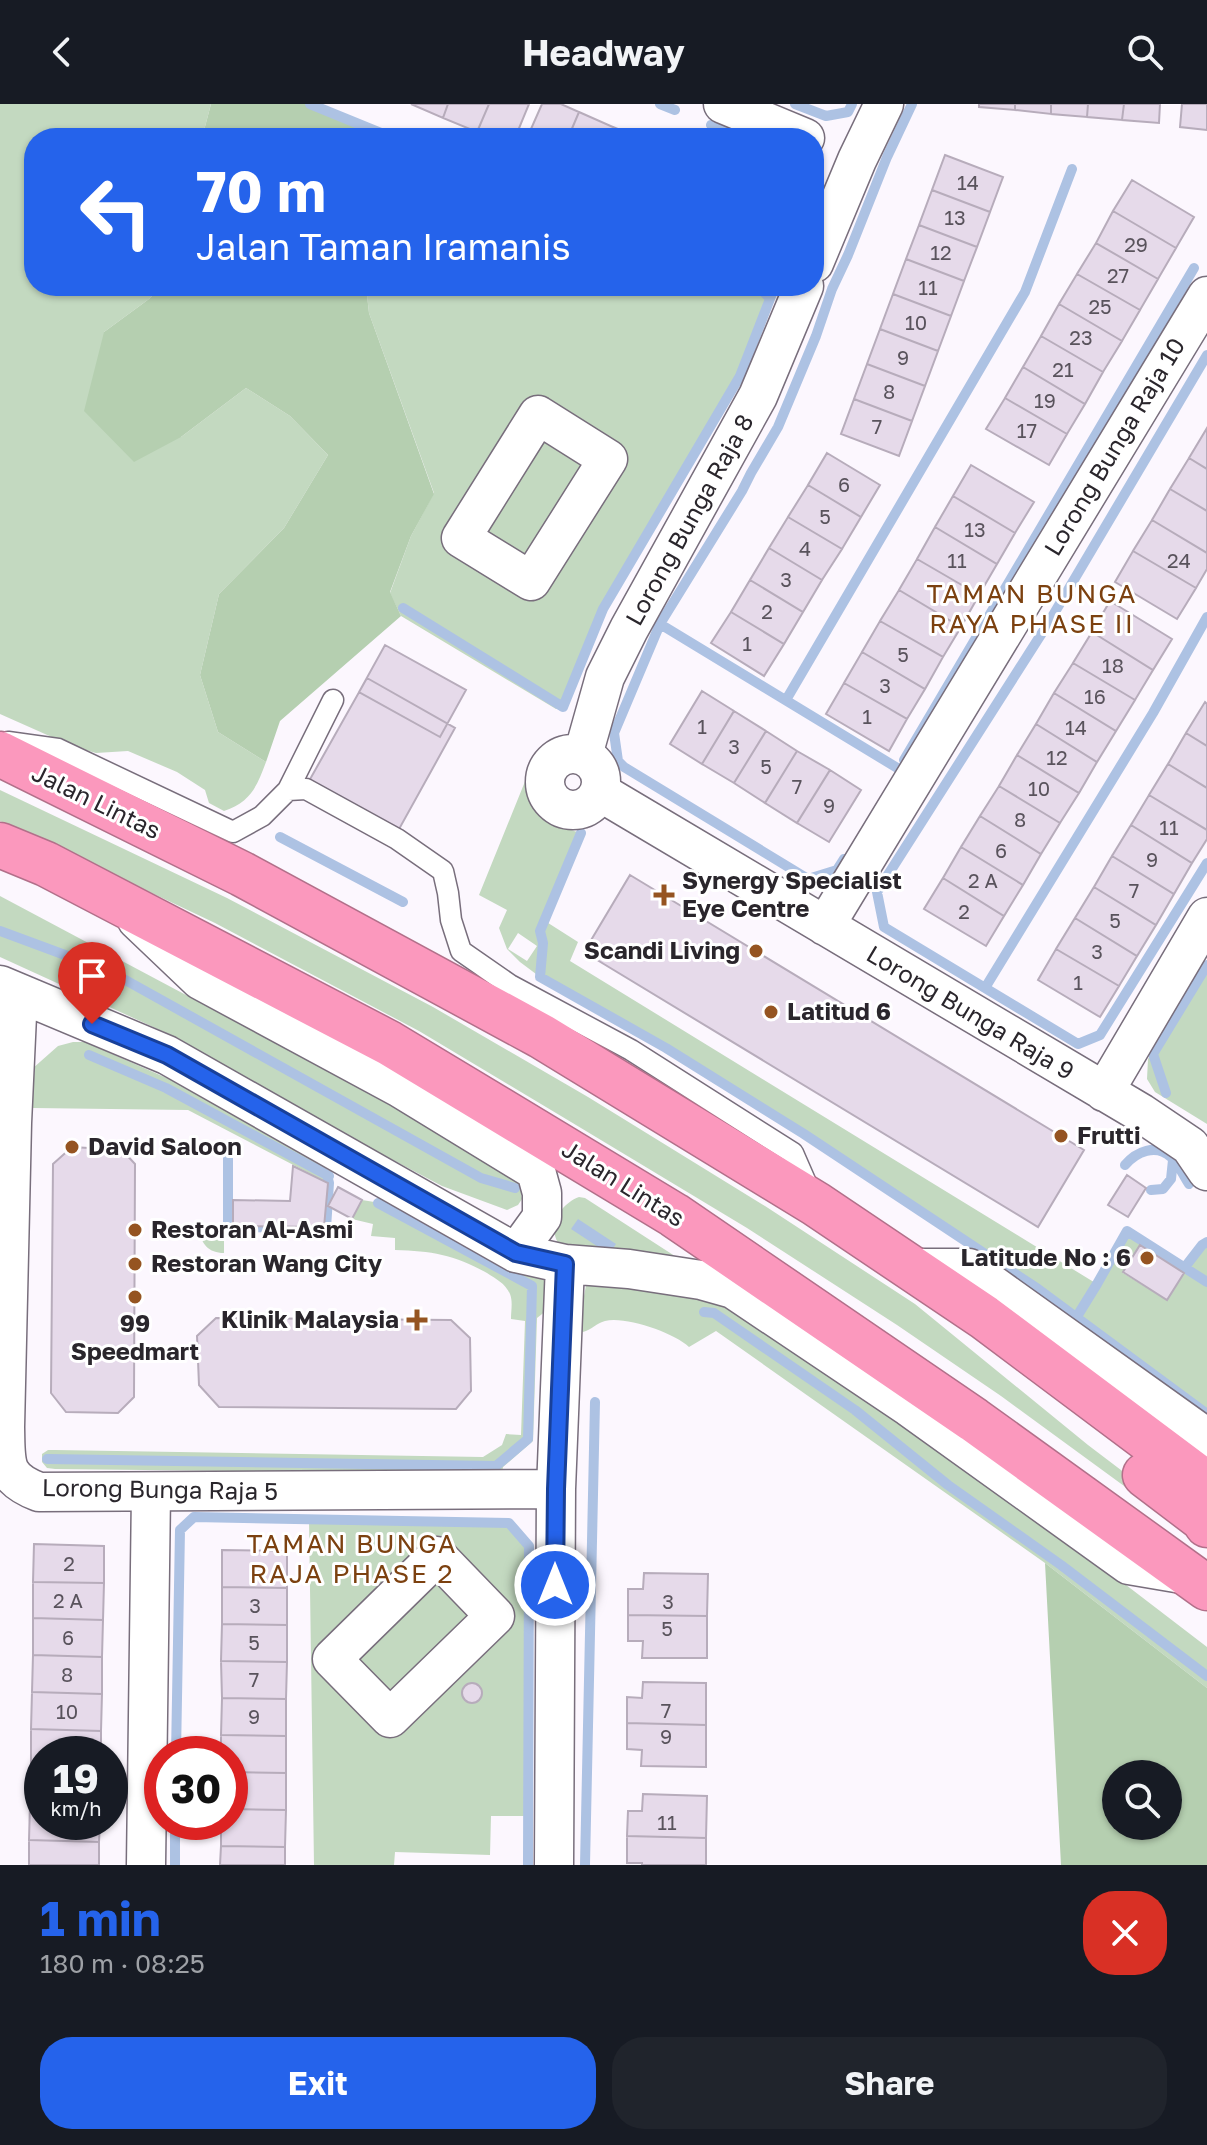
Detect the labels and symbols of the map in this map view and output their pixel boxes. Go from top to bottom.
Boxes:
house number: 14 [957,170,979,194]
house number: 13 [944,205,966,229]
house number: 29 [1124,232,1148,256]
house number: 12 [930,240,952,264]
house number: 27 [1107,263,1129,287]
house number: 11 [918,275,938,299]
house number: 25 [1088,294,1112,318]
house number: 10 [905,310,927,334]
house number: 23 [1069,325,1093,349]
street label: Lorong Bunga Raja 10 [1037,332,1190,560]
house number: 9 [897,345,909,369]
house number: 21 [1052,357,1074,381]
house number: 8 [883,379,895,403]
house number: 19 [1034,388,1056,412]
street label: Lorong Bunga Raja 8 [619,409,759,630]
house number: 7 [872,414,882,438]
house number: 17 [1017,418,1037,442]
house number: 6 [838,472,850,496]
house number: 5 [819,504,831,528]
house number: 13 [964,517,986,541]
house number: 4 [799,536,811,560]
house number: 11 [947,548,967,572]
house number: 24 [1167,548,1191,572]
house number: 3 [780,567,792,591]
district label: TAMAN BUNGA RAYA PHASE II [927,578,1137,639]
house number: 2 [761,599,773,623]
house number: 1 [742,631,752,655]
house number: 5 [897,642,909,666]
house number: 18 [1102,653,1124,677]
house number: 3 [879,673,891,697]
house number: 16 [1084,684,1106,708]
house number: 1 [862,704,872,728]
house number: 1 [697,714,707,738]
house number: 14 [1065,715,1087,739]
house number: 3 [728,734,740,758]
house number: 12 [1046,745,1068,769]
house number: 5 [760,754,772,778]
street label: Jalan Lintas [28,757,166,844]
house number: 7 [792,774,802,798]
house number: 10 [1028,776,1050,800]
house number: 9 [823,793,835,817]
house number: 8 [1014,807,1026,831]
house number: 11 [1159,815,1179,839]
house number: 6 [995,838,1007,862]
house number: 9 [1146,847,1158,871]
place label: Synergy Specialist Eye Centre [682,865,902,922]
house number: 2 A [968,868,998,892]
house number: 7 [1129,878,1139,902]
marker: Synergy Specialist Eye Centre [653,884,675,906]
house number: 2 [958,899,970,923]
house number: 5 [1109,908,1121,932]
place label: Scandi Living [584,935,740,964]
street label: Lorong Bunga Raja 9 [862,938,1080,1085]
house number: 3 [1091,939,1103,963]
pin [58,942,126,1024]
marker: Scandi Living [747,942,765,960]
house number: 1 [1073,970,1083,994]
place label: Latitud 6 [787,996,891,1025]
marker: Latitud 6 [762,1003,780,1021]
place label: Frutti [1077,1120,1140,1149]
marker: Frutti [1052,1127,1070,1145]
place label: David Saloon [88,1131,242,1160]
street label: Jalan Lintas [557,1133,691,1232]
marker: David Saloon [63,1138,81,1156]
place label: Restoran Al-Asmi [151,1214,353,1243]
marker: Restoran Al-Asmi [126,1221,144,1239]
place label: Latitude No : 6 [961,1242,1131,1271]
place label: Restoran Wang City [151,1248,383,1277]
marker: Latitude No : 6 [1138,1249,1156,1267]
marker: Restoran Wang City [126,1255,144,1273]
marker: 99 Speedmart [126,1288,144,1306]
place label: Klinik Malaysia [221,1304,399,1333]
place label: 99 Speedmart [71,1308,199,1365]
marker: Klinik Malaysia [406,1309,428,1331]
street label: Lorong Bunga Raja 5 [42,1472,278,1505]
district label: TAMAN BUNGA RAJA PHASE 2 [247,1528,457,1589]
position arrow [513,1543,597,1627]
house number: 2 [63,1551,75,1575]
house number: 2 A [53,1588,83,1612]
house number: 3 [662,1589,674,1613]
house number: 3 [249,1593,261,1617]
house number: 5 [661,1616,673,1640]
house number: 6 [62,1625,74,1649]
house number: 5 [248,1630,260,1654]
house number: 8 [61,1662,73,1686]
house number: 7 [249,1667,259,1691]
house number: 7 [661,1698,671,1722]
house number: 10 [56,1699,78,1723]
house number: 9 [248,1704,260,1728]
house number: 9 [660,1724,672,1748]
speed limit sign: 30 [144,1736,248,1840]
house number: 11 [657,1810,677,1834]

